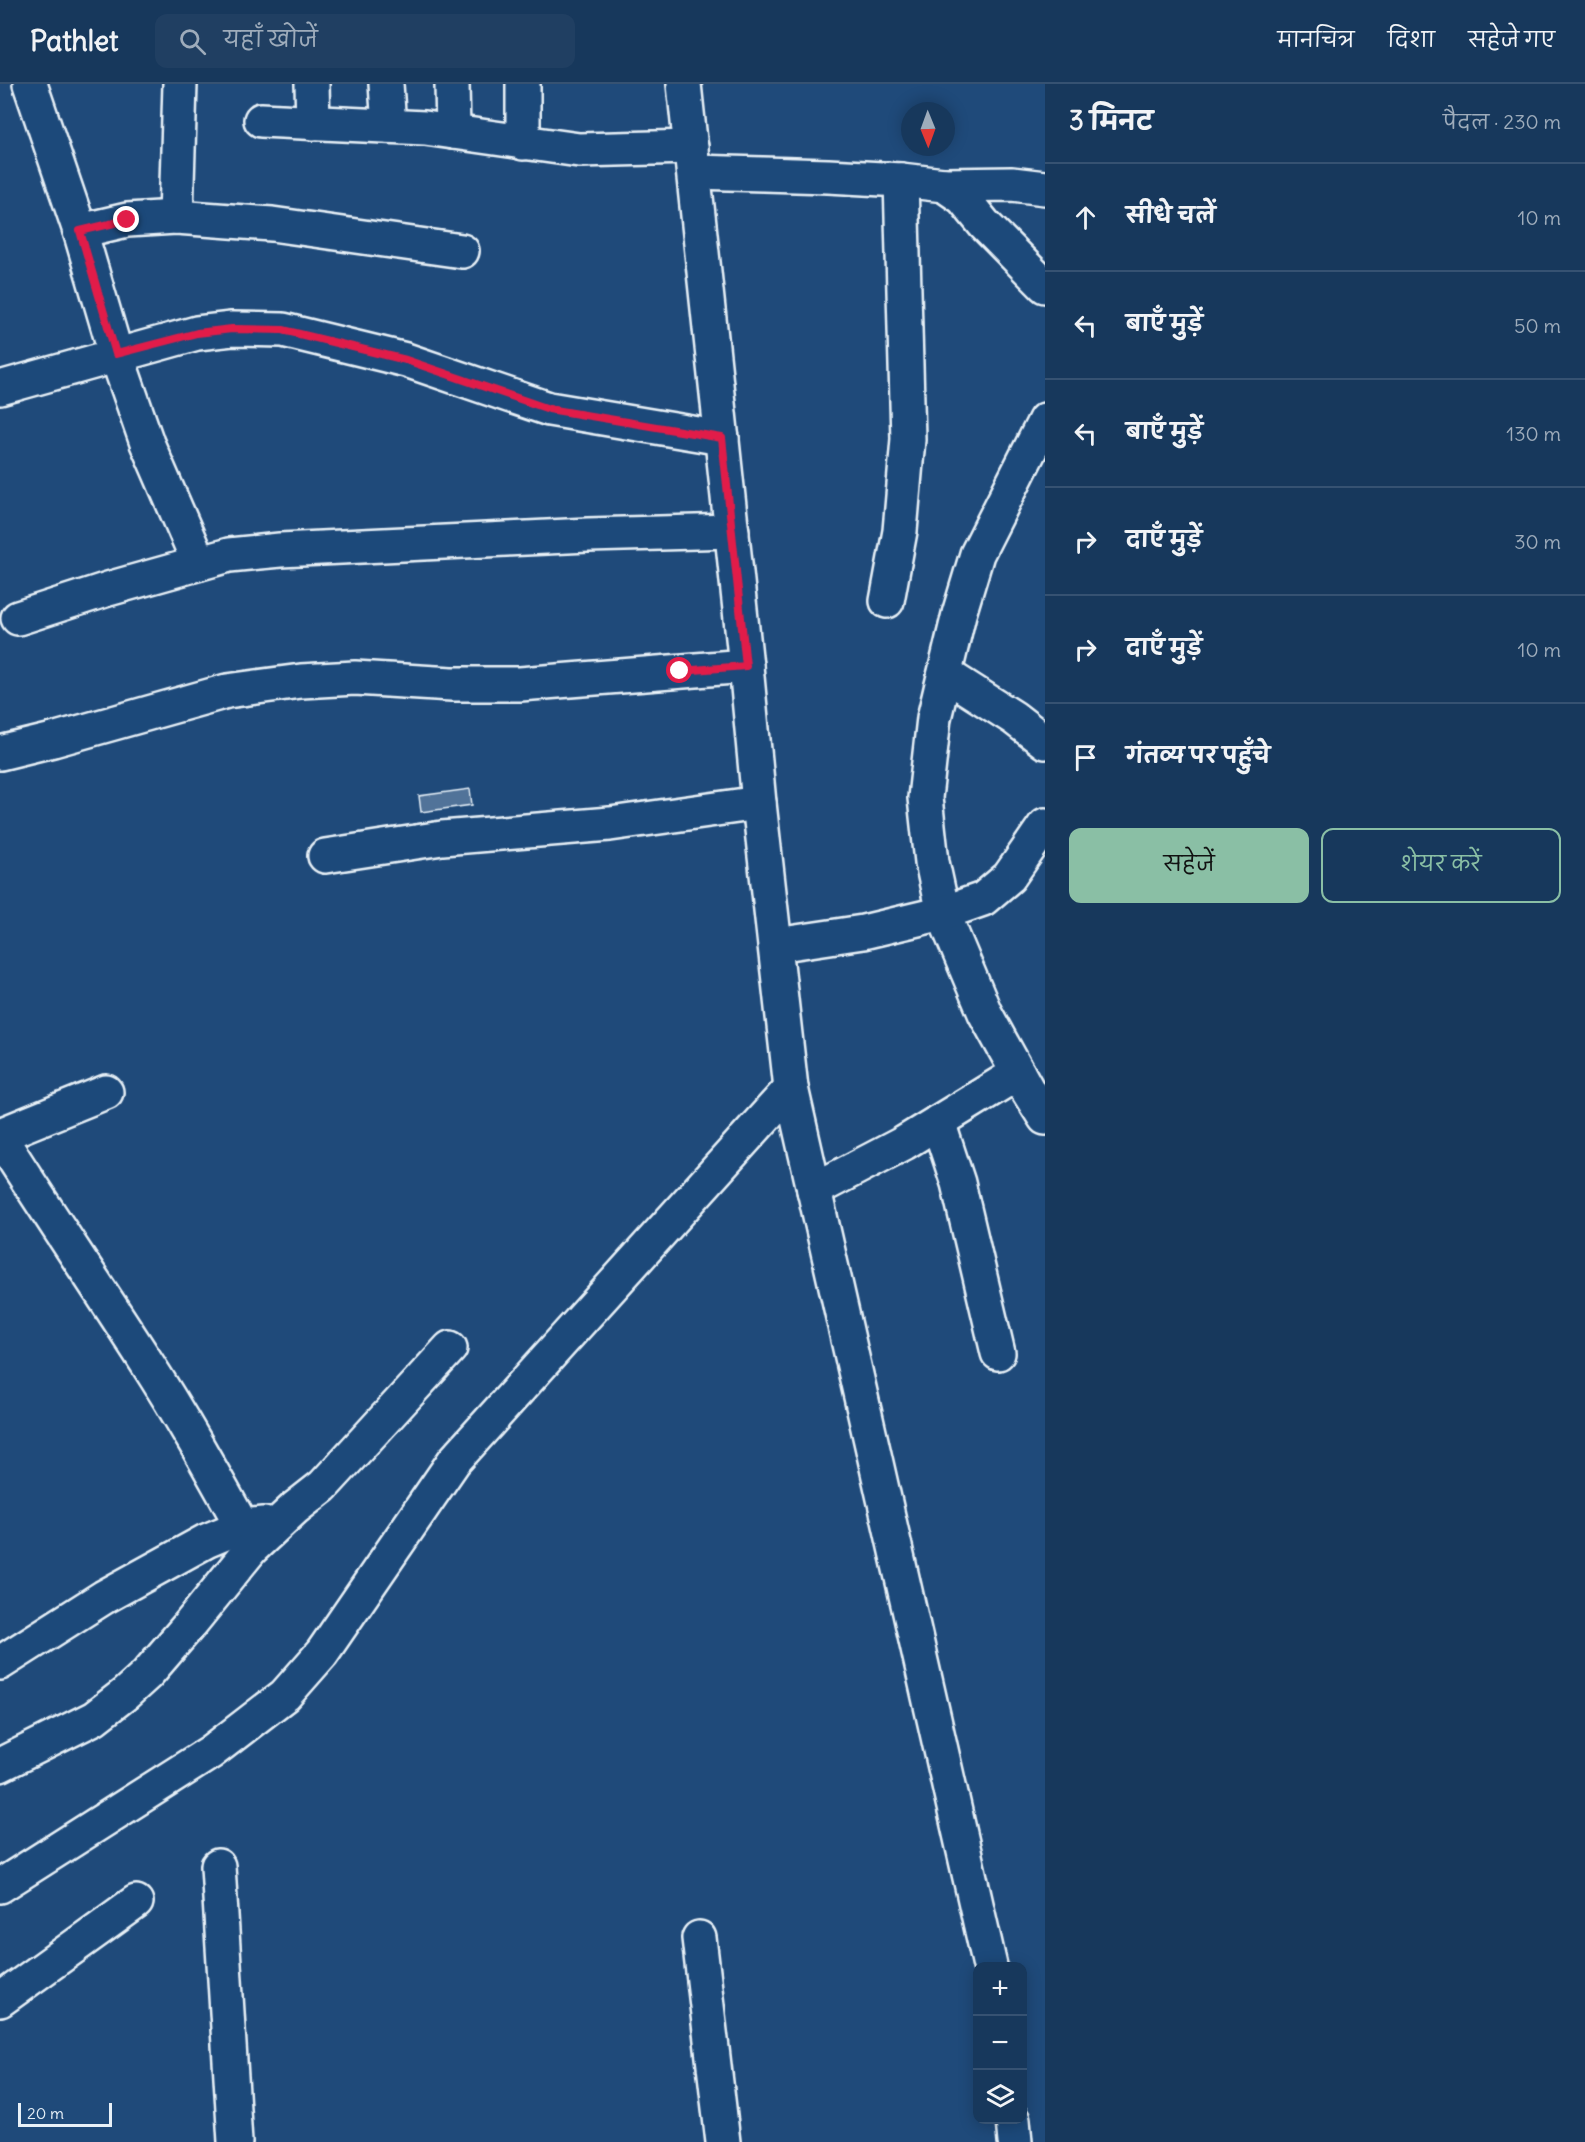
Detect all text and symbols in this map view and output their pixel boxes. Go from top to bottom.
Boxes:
search box [155,14,575,68]
text: Pathlet [30,23,119,59]
icon: search [176,25,209,58]
text: यहाँ खोजें [224,25,318,53]
text: मानचित्र [1277,26,1355,53]
text: दिशा [1388,26,1435,53]
text: सहेजे गए [1468,26,1555,53]
north arrow [901,102,955,156]
text: 3 मिनट [1069,104,1153,137]
text: पैदल · 230 m [1443,109,1561,134]
icon: ahead [1069,201,1102,234]
text: सीधे चलें [1126,201,1216,229]
text: 10 m [1518,205,1561,230]
route end [113,206,139,232]
icon: left [1069,309,1102,342]
text: बाएँ मुड़ें [1126,309,1203,337]
text: 50 m [1514,313,1561,338]
icon: left [1069,417,1102,450]
text: बाएँ मुड़ें [1126,417,1203,445]
text: 130 m [1506,421,1561,446]
icon: right [1069,525,1102,558]
text: दाएँ मुड़ें [1126,525,1202,553]
text: 30 m [1514,529,1561,554]
icon: right [1069,633,1102,666]
text: दाएँ मुड़ें [1126,633,1202,661]
text: 10 m [1518,637,1561,662]
route start [666,657,692,683]
icon: arrive [1069,741,1102,774]
text: गंतव्य पर पहुँचे [1126,741,1270,769]
button: सहेजें [1069,828,1309,903]
button: शेयर करें [1321,828,1561,903]
map controls [973,1962,1027,2124]
button: + [973,1962,1027,2016]
button: − [973,2016,1027,2070]
button: layers [973,2070,1027,2124]
scale bar [18,2100,112,2128]
text: 20 m [27,2103,64,2123]

